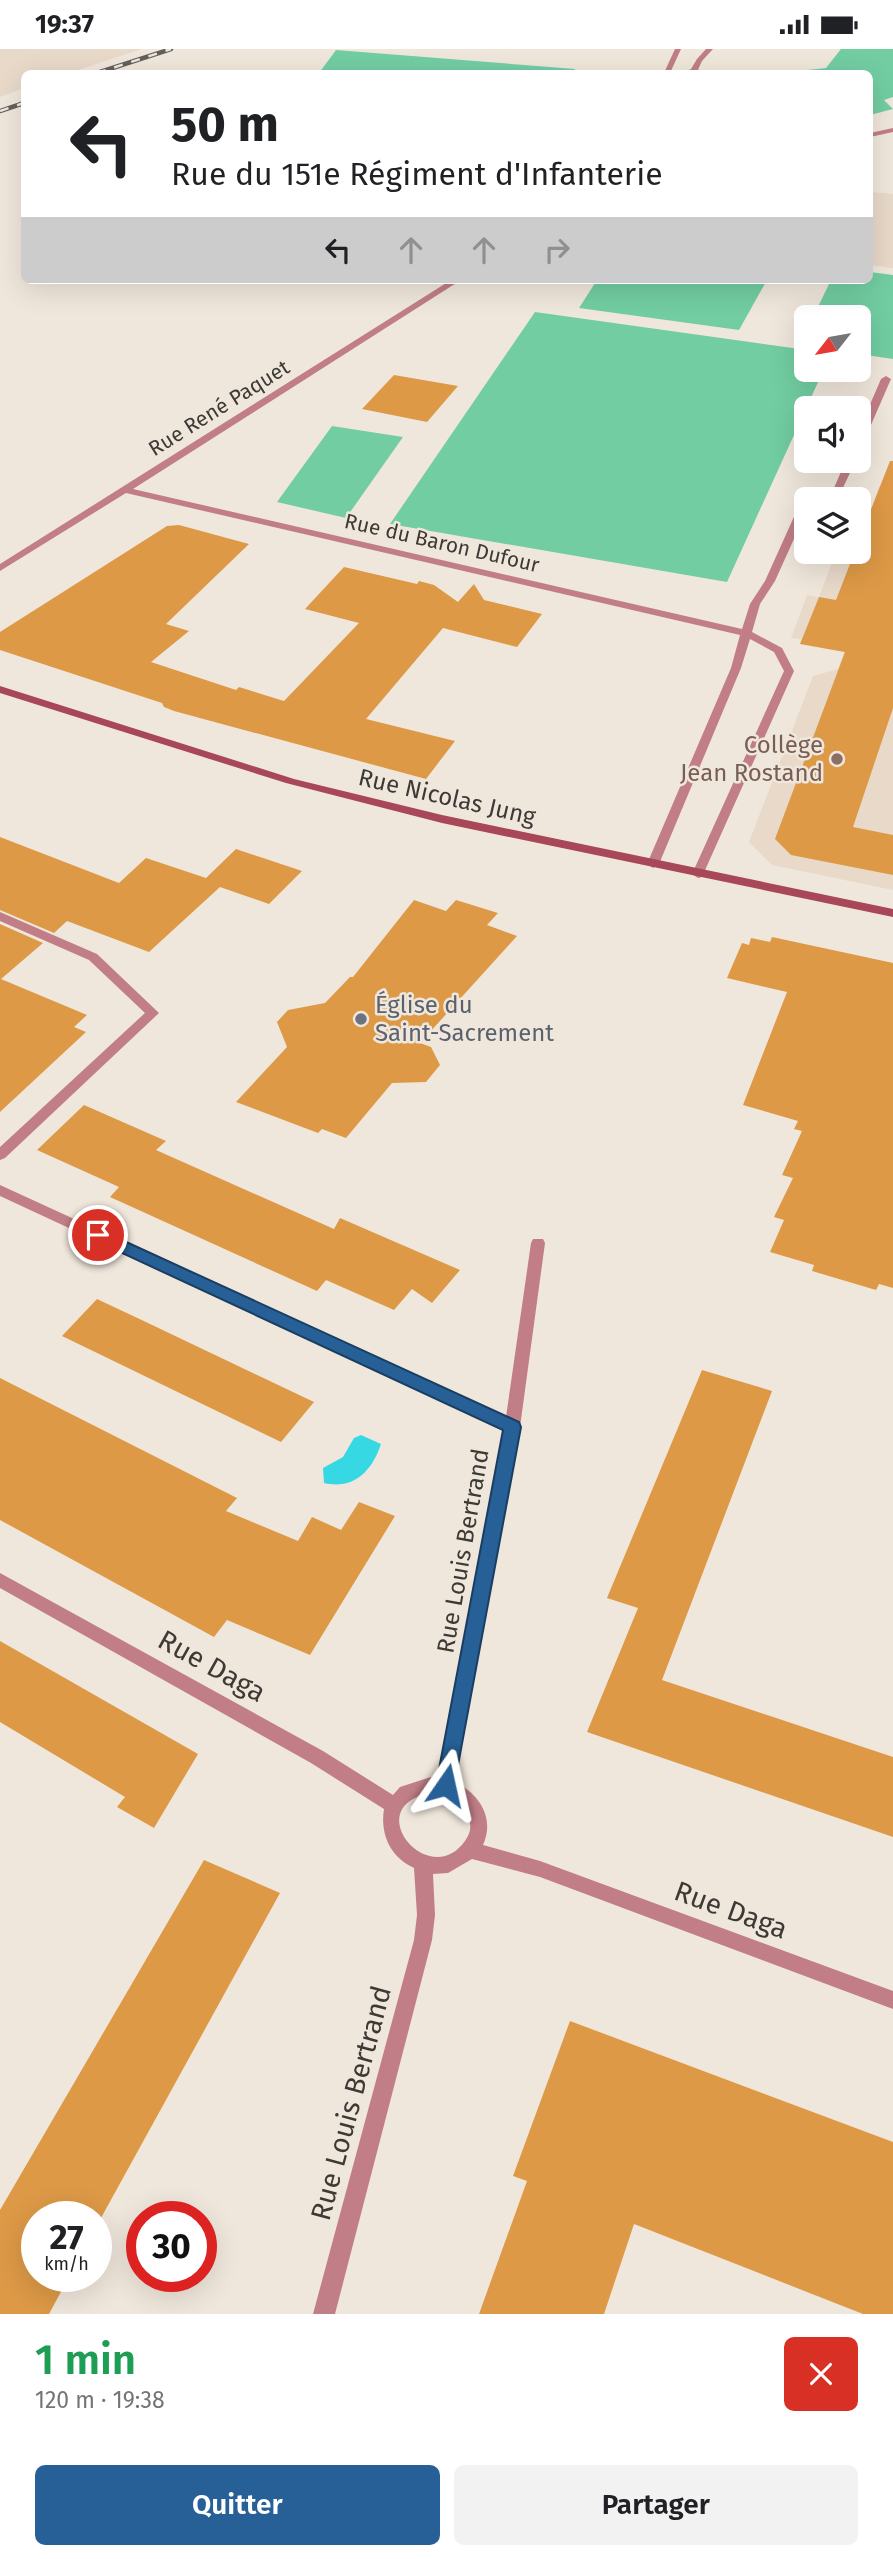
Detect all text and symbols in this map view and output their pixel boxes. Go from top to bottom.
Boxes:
text: 19:37 [35,9,94,40]
text: 50 m [171,95,279,154]
icon: left [56,98,147,189]
text: Rue du 151e Régiment d'Infanterie [171,155,663,193]
icon: left [319,231,357,269]
icon: ahead [392,231,430,269]
icon: ahead [465,231,503,269]
icon: right [538,231,576,269]
north arrow [794,305,872,381]
map controls [794,305,871,564]
street label: Rue René Paquet [144,354,295,462]
button: sound [794,396,871,473]
button: layers [794,487,871,564]
street label: Rue du Baron Dufour [342,508,542,578]
place label: Collège Jean Rostand [680,731,823,787]
marker: Collège Jean Rostand [829,751,845,767]
street label: Rue Nicolas Jung [356,763,539,831]
place label: Église du Saint-Sacrement [375,990,554,1047]
marker: Église du Saint-Sacrement [353,1011,369,1027]
pin [68,1205,128,1265]
icon: arrive [79,1216,117,1254]
street label: Rue Louis Bertrand [431,1447,495,1655]
street label: Rue Daga [152,1623,272,1709]
position arrow [409,1748,483,1822]
street label: Rue Daga [670,1874,792,1946]
street label: Rue Louis Bertrand [304,1982,398,2224]
speed limit sign: 30 [126,2201,217,2292]
text: 27 [49,2216,84,2258]
text: km/h [44,2253,89,2275]
text: 1 min [35,2335,136,2385]
button: close [784,2337,858,2411]
text: 120 m · 19:38 [35,2386,165,2414]
button: Quitter [35,2465,440,2545]
button: Partager [454,2465,858,2545]

